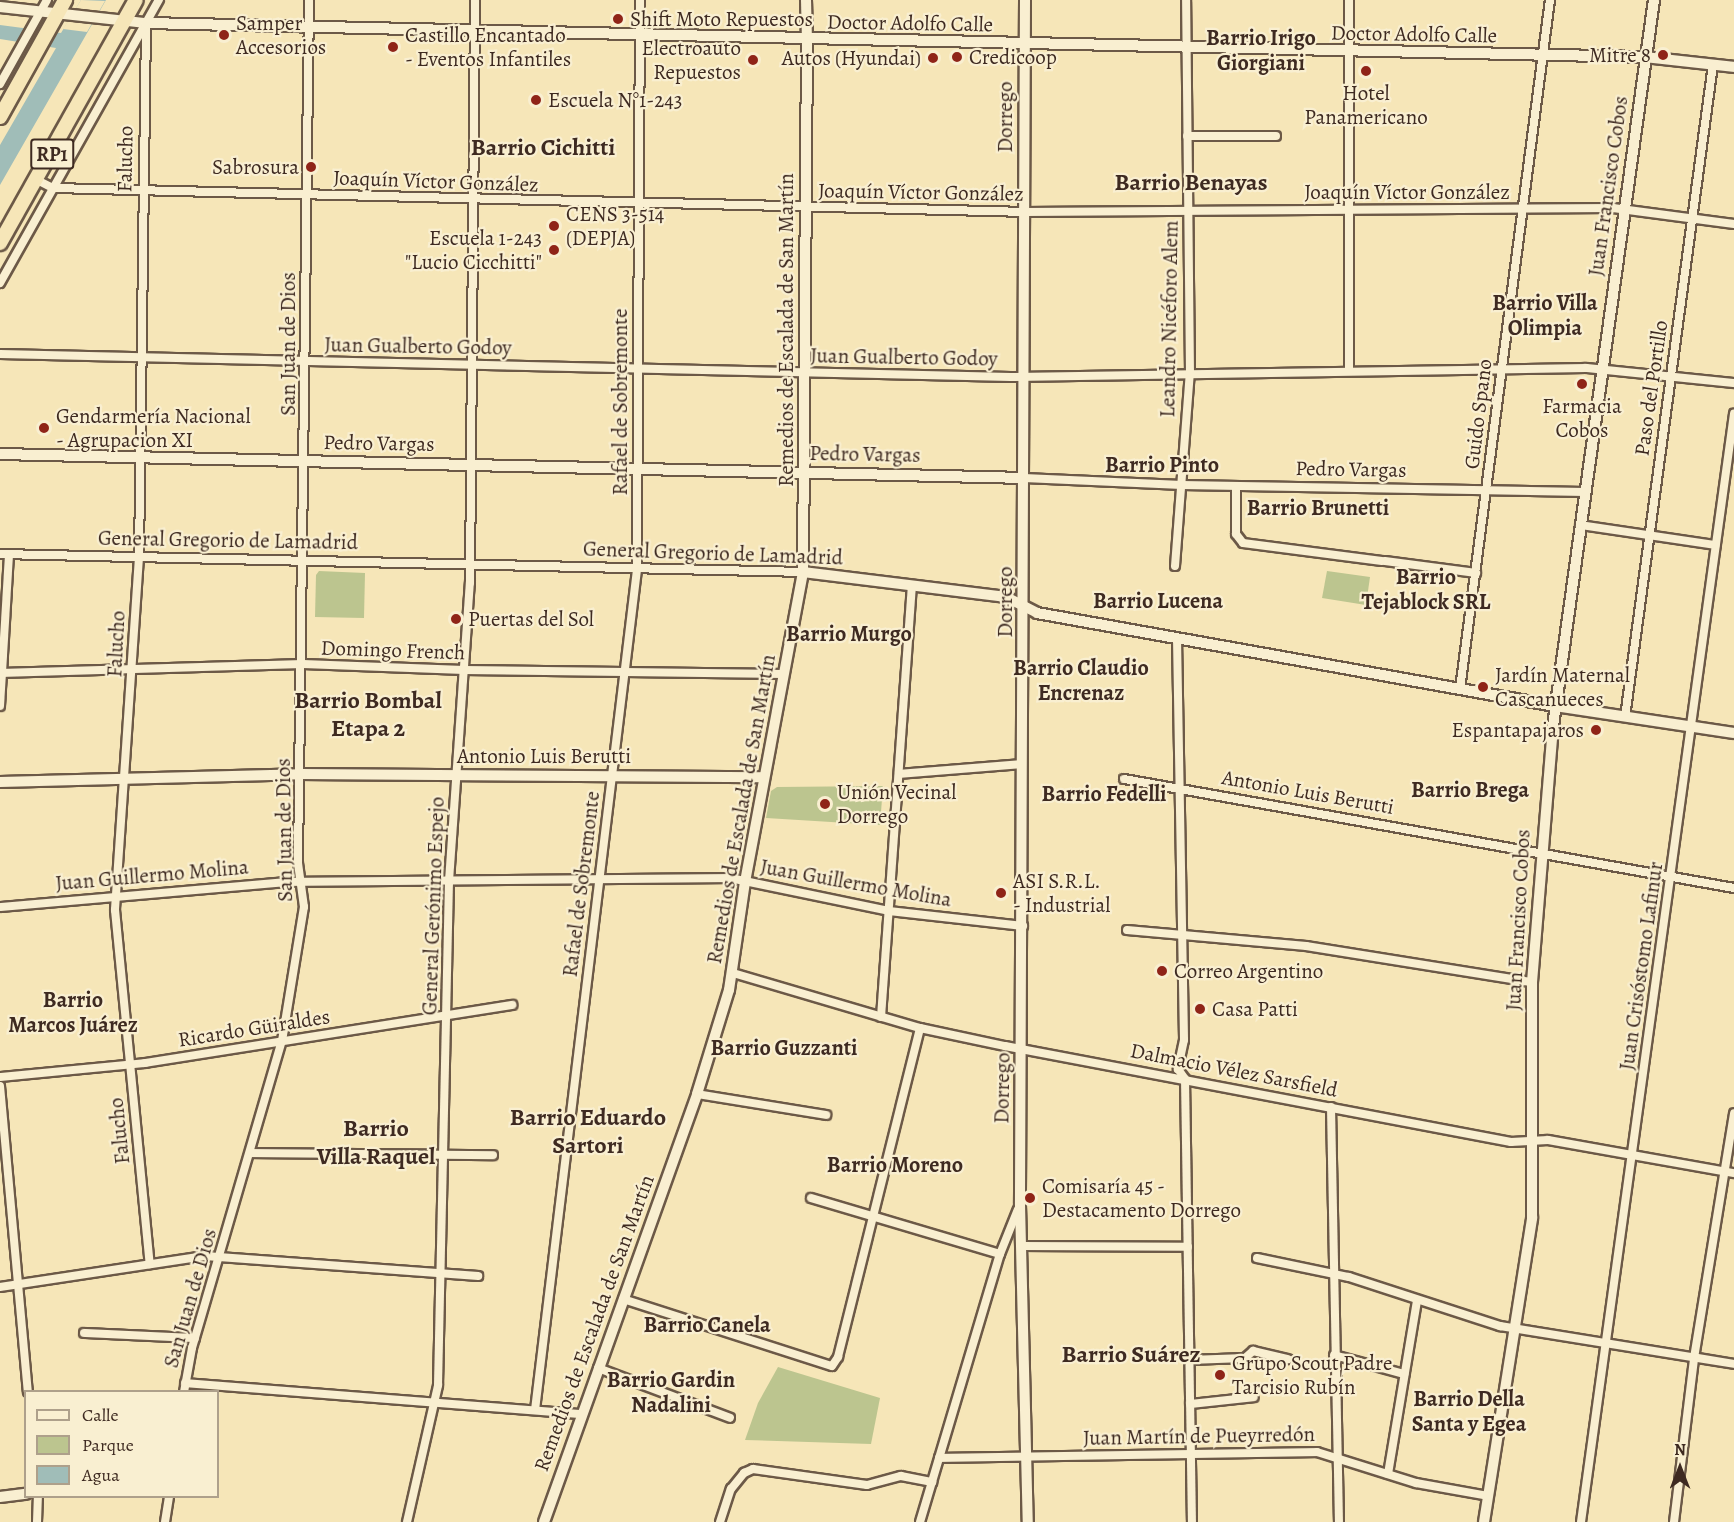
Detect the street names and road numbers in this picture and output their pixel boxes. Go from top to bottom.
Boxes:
street label: Doctor Adolfo Calle [827,9,993,37]
street label: Doctor Adolfo Calle [1331,20,1497,48]
street label: Dorrego [992,81,1018,153]
street label: Juan Francisco Cobos [1583,94,1633,278]
street label: Falucho [112,125,138,193]
road number: RP1 [29,137,74,171]
street label: Joaquín Víctor González [333,165,539,197]
street label: Remedios de Escalada de San Martín [773,173,799,487]
street label: Joaquín Víctor González [818,178,1024,206]
street label: Joaquín Víctor González [1304,179,1510,205]
street label: Leandro Nicéforo Alem [1155,220,1183,418]
street label: San Juan de Dios [275,272,301,416]
street label: Rafael de Sobremonte [607,308,633,496]
street label: Paso del Portillo [1629,319,1673,457]
street label: Juan Gualberto Godoy [324,332,512,360]
street label: Juan Gualberto Godoy [810,343,998,371]
street label: Guido Spano [1459,358,1497,470]
street label: Pedro Vargas [323,429,435,457]
street label: Pedro Vargas [809,440,921,468]
street label: Pedro Vargas [1295,455,1407,483]
street label: General Gregorio de Lamadrid [98,525,358,555]
street label: General Gregorio de Lamadrid [583,536,843,570]
street label: Dorrego [992,566,1018,638]
street label: Falucho [102,610,130,678]
street label: Domingo French [320,635,466,665]
street label: Remedios de Escalada de San Martín [701,652,781,966]
street label: Antonio Luis Berutti [457,743,631,769]
street label: San Juan de Dios [270,758,298,902]
street label: Antonio Luis Berutti [1220,764,1396,820]
street label: Rafael de Sobremonte [557,790,605,978]
street label: General Gerónimo Espejo [417,796,449,1016]
street label: Juan Francisco Cobos [1501,829,1535,1011]
street label: Juan Guillermo Molina [54,854,250,896]
street label: Juan Guillermo Molina [758,854,954,912]
street label: Juan Crisóstomo Lafinur [1614,860,1668,1072]
street label: Ricardo Güiraldes [176,1004,332,1052]
street label: Dalmacio Vélez Sarsfield [1128,1038,1340,1102]
street label: Dorrego [989,1052,1015,1124]
street label: Falucho [103,1097,135,1165]
street label: Remedios de Escalada de San Martín [528,1171,660,1475]
street label: San Juan de Dios [158,1225,222,1371]
street label: Juan Martín de Pueyrredón [1083,1421,1315,1451]

